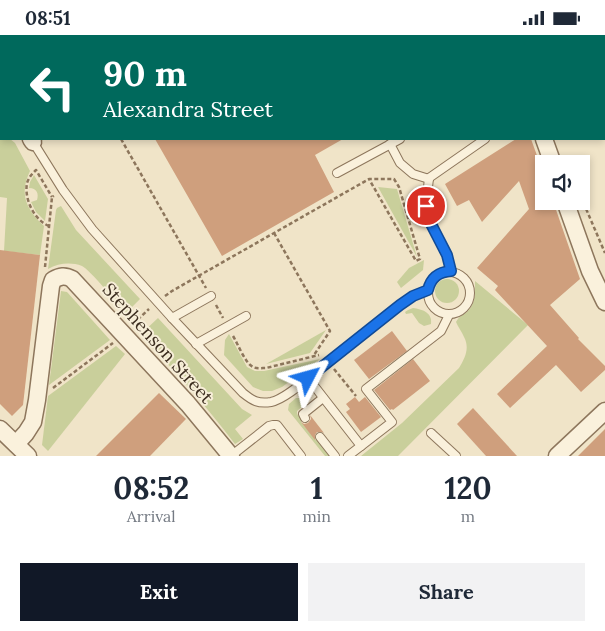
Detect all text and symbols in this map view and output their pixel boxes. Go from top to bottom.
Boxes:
text: 08:51 [25,6,71,30]
text: 90 m [103,51,187,96]
icon: left [20,55,85,120]
text: Alexandra Street [103,95,273,123]
map controls [535,155,590,210]
button: sound [535,155,590,210]
pin [405,185,447,227]
icon: arrive [412,192,440,220]
street label: Stephenson Street [98,278,218,408]
position arrow [281,351,333,403]
text: 08:52 [113,469,189,507]
text: 1 [311,469,323,507]
text: 120 [444,469,492,507]
text: Arrival [127,506,176,526]
text: min [303,506,331,526]
text: m [461,506,475,526]
button: Exit [20,563,298,621]
button: Share [308,563,585,621]

